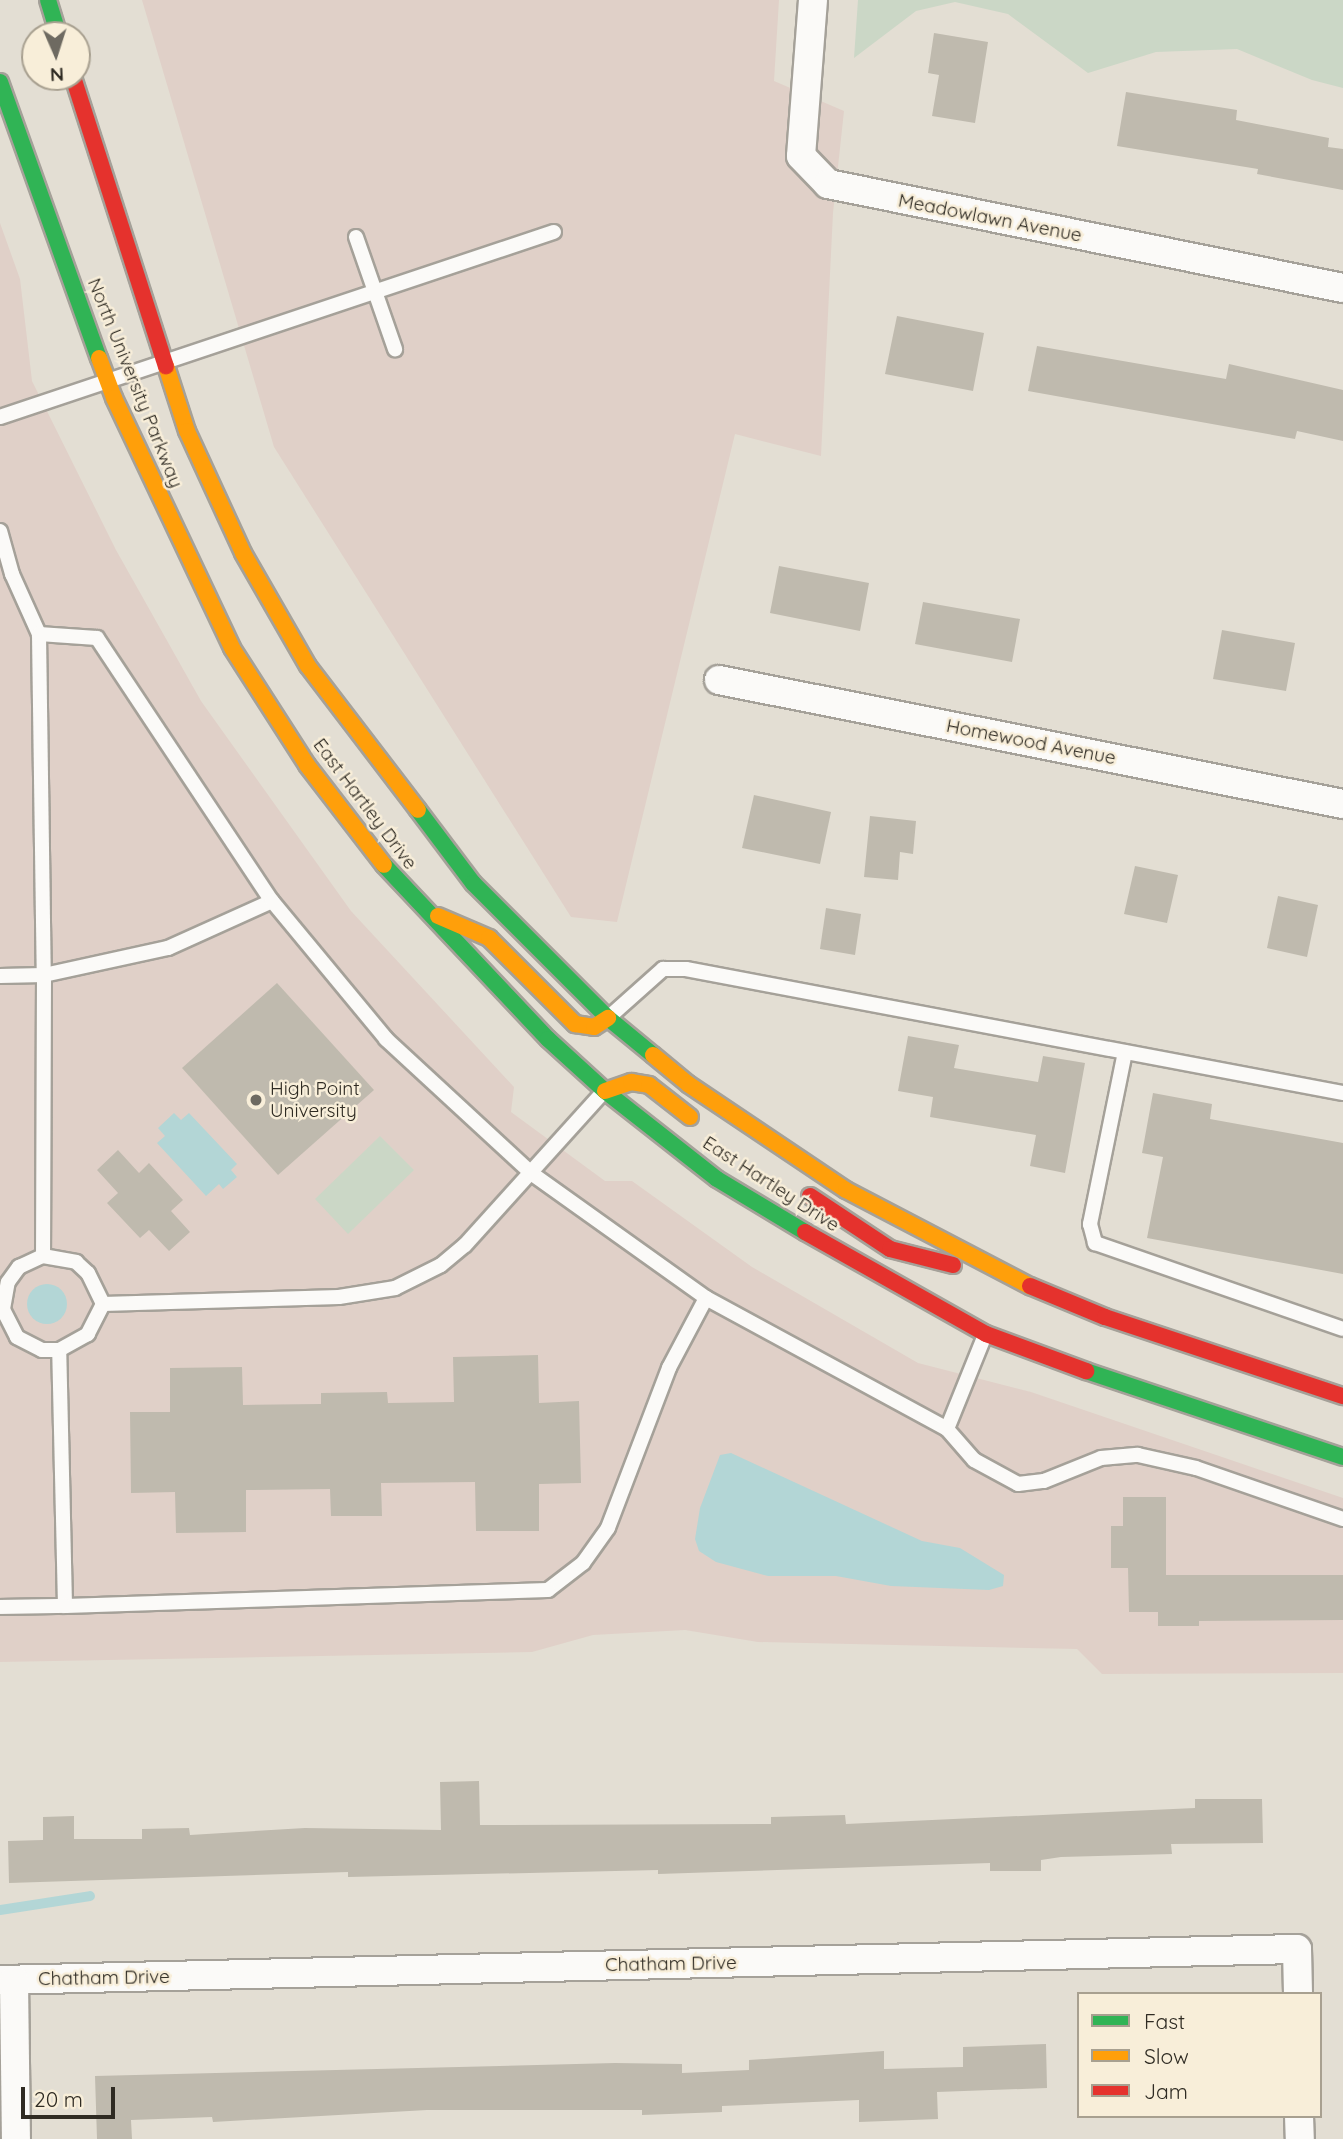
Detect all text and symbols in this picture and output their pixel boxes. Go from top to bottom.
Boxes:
north arrow [21,21,91,91]
text: N [49,63,65,87]
street label: Meadowlawn Avenue [896,189,1084,247]
street label: North University Parkway [82,275,188,491]
street label: Homewood Avenue [944,714,1118,770]
street label: East Hartley Drive [308,734,422,874]
place label: High Point University [270,1078,360,1122]
marker: High Point University [248,1092,264,1108]
street label: East Hartley Drive [698,1131,844,1237]
street label: Chatham Drive [605,1951,737,1977]
street label: Chatham Drive [38,1965,170,1991]
legend [1077,1992,1322,2118]
text: Fast [1144,2008,1185,2034]
text: Slow [1144,2043,1189,2069]
scale bar [24,2072,119,2116]
text: Jam [1144,2078,1188,2104]
text: 20 m [34,2086,83,2112]

